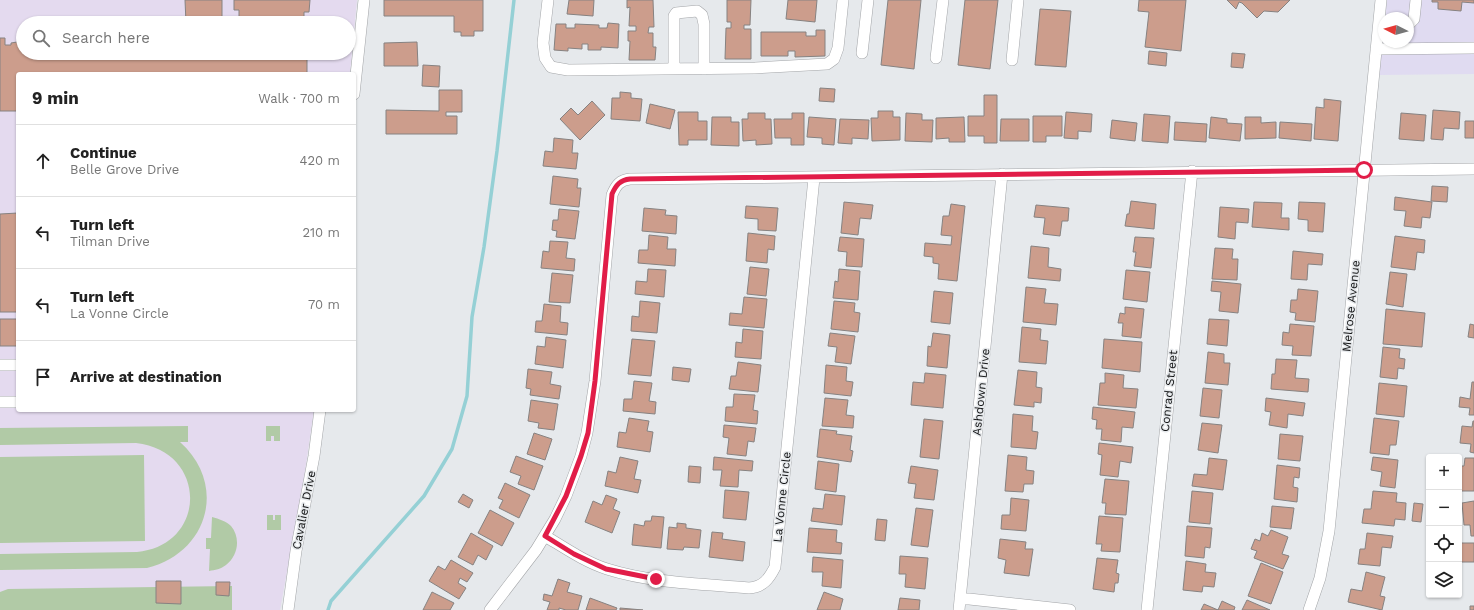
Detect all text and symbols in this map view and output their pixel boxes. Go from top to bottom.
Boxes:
north arrow [1378,12,1414,48]
search box [16,16,356,60]
icon: search [30,27,52,49]
text: Search here [62,29,150,47]
text: 9 min [32,88,79,108]
text: Walk · 700 m [258,91,340,106]
text: Continue [70,144,137,162]
icon: ahead [32,150,54,172]
text: 420 m [300,153,340,168]
route start [1355,161,1373,179]
text: Belle Grove Drive [70,162,179,177]
text: Turn left [70,216,134,234]
icon: left [32,222,54,244]
text: 210 m [302,225,340,240]
text: Tilman Drive [70,234,150,249]
street label: Melrose Avenue [1339,259,1363,352]
text: Turn left [70,288,134,306]
icon: left [32,294,54,316]
text: 70 m [308,297,340,312]
text: La Vonne Circle [70,306,169,321]
street label: Ashdown Drive [969,348,993,436]
street label: Conrad Street [1158,349,1180,433]
icon: arrive [32,366,54,388]
text: Arrive at destination [70,368,222,386]
street label: La Vonne Circle [770,451,794,543]
map controls [1426,454,1462,598]
button: + [1426,454,1462,490]
street label: Cavalier Drive [289,469,319,551]
button: − [1426,490,1462,526]
button: locate [1426,526,1462,562]
button: layers [1426,562,1462,598]
route end [647,570,665,588]

